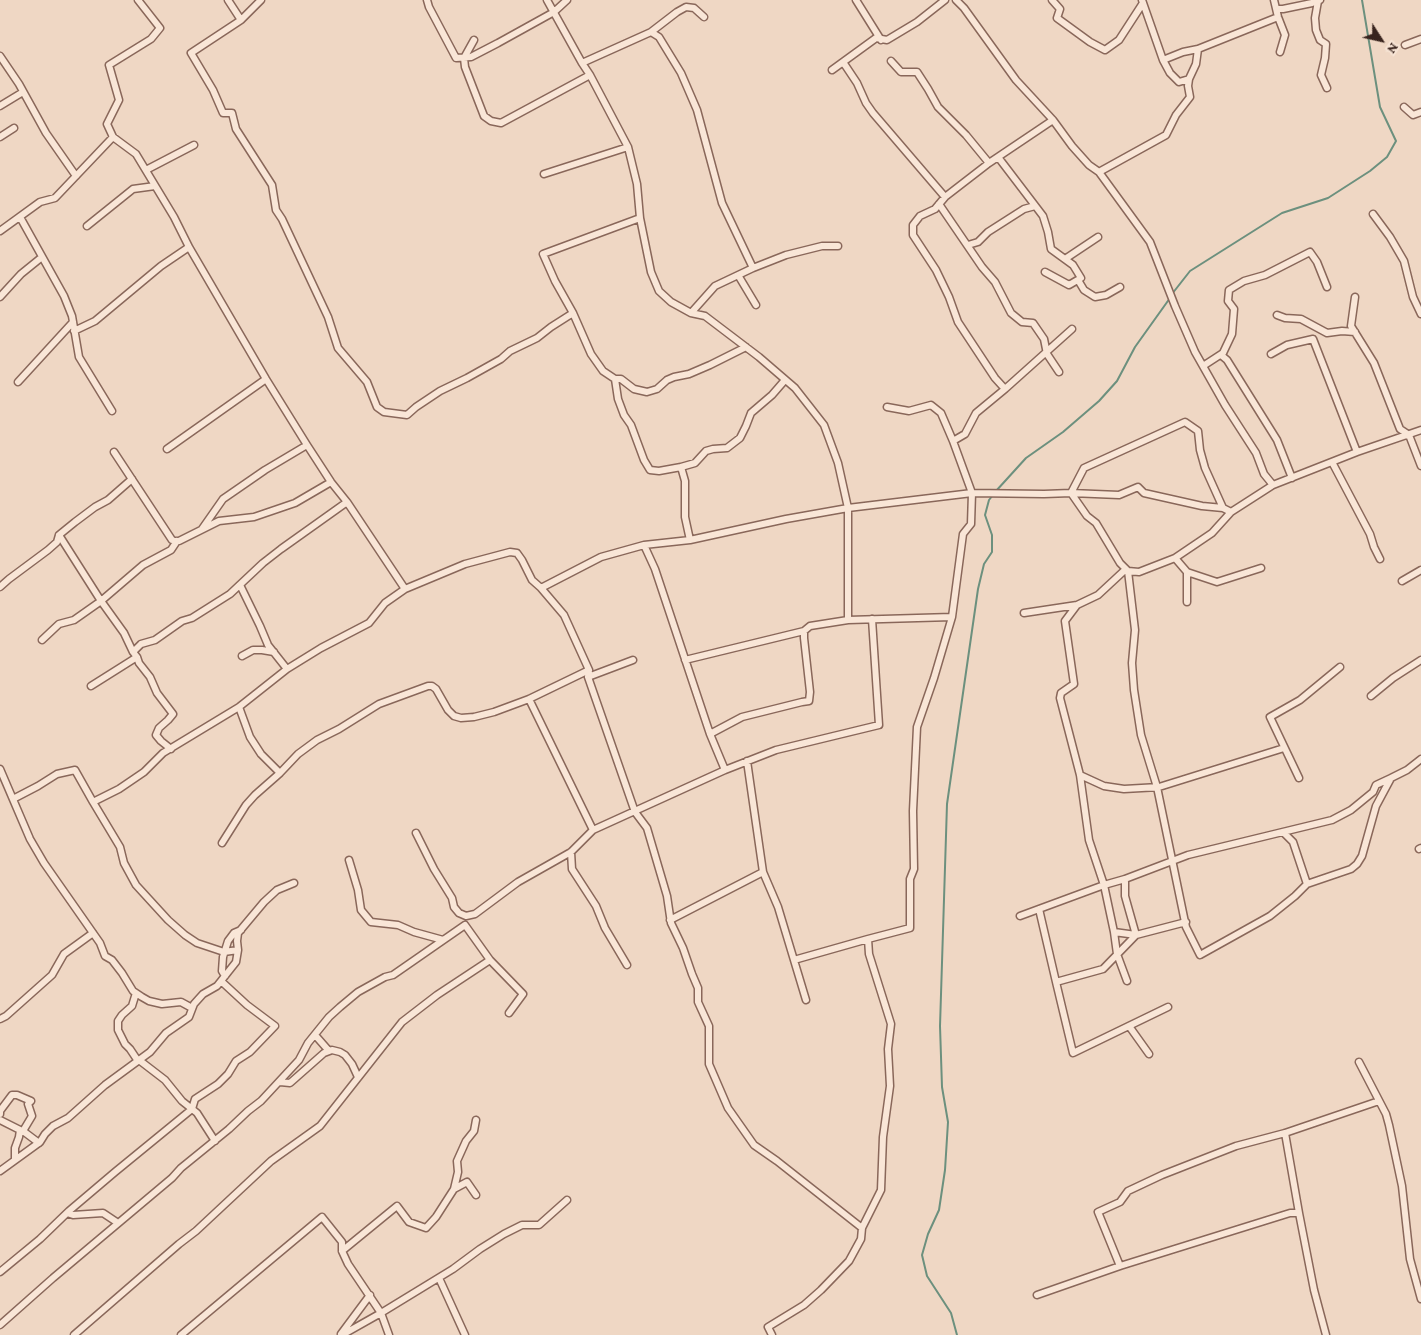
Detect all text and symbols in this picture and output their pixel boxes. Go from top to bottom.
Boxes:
north arrow [1356,15,1406,65]
text: N [1384,40,1403,57]

